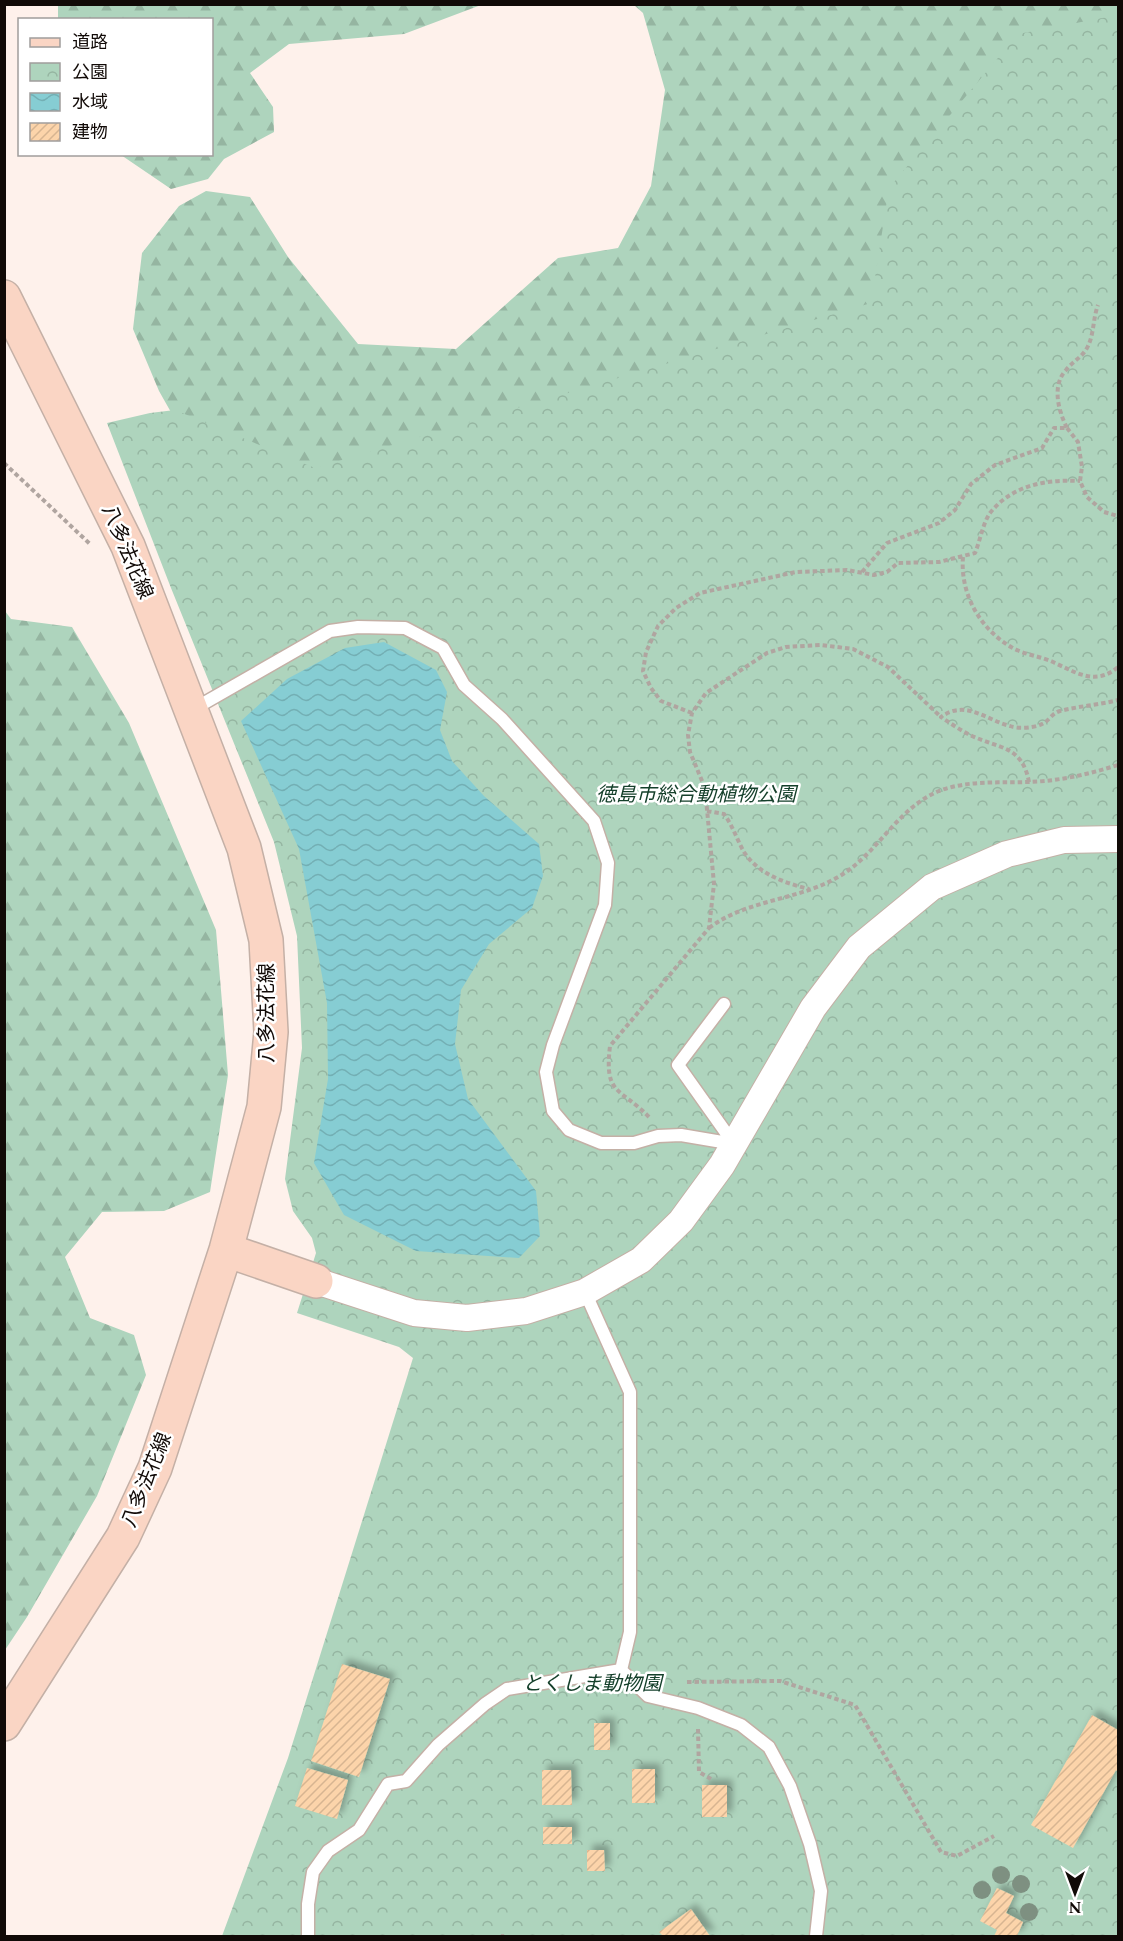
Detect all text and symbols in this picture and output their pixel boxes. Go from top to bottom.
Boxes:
legend [18,18,213,156]
text: 道路 [72,29,108,56]
text: 公園 [72,59,108,86]
text: 水域 [72,89,108,116]
text: 建物 [72,119,108,146]
street label: 八多法花線 [94,500,160,604]
park label: 徳島市総合動植物公園 [596,780,799,810]
street label: 八多法花線 [252,963,282,1063]
street label: 八多法花線 [114,1428,180,1532]
park label: とくしま動物園 [522,1669,665,1699]
north arrow [1045,1863,1105,1923]
text: N [1068,1895,1082,1919]

